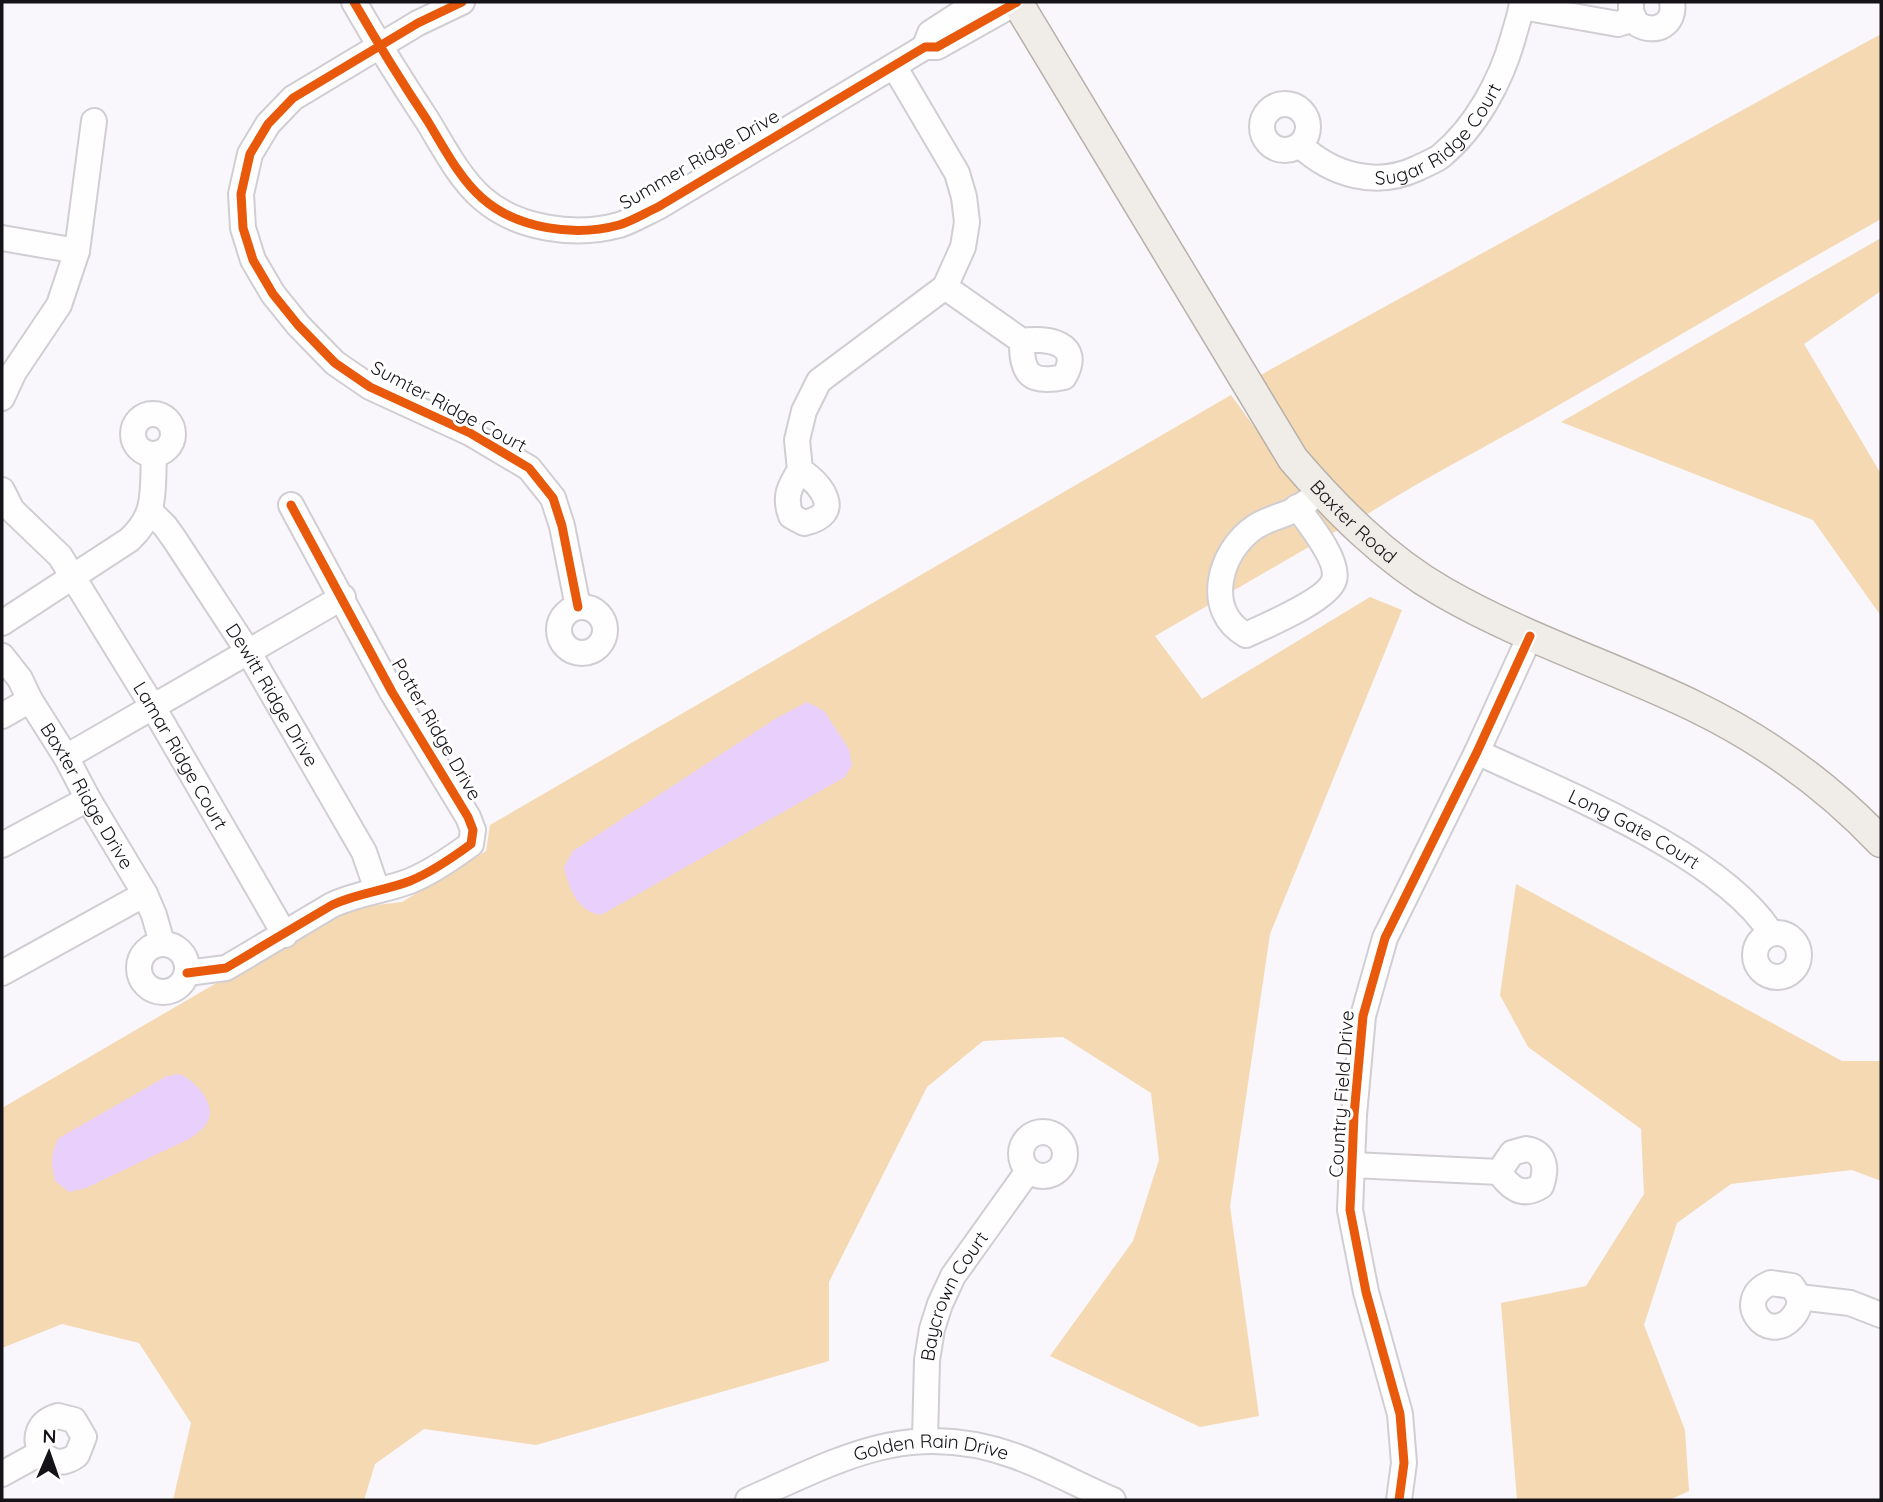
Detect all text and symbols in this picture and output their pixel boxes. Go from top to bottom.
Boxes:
street label: Sugar Ridge Court [1374,79,1506,190]
street label: Summer Ridge Drive [615,103,783,215]
street label: Sumter Ridge Court [367,355,531,457]
street label: Baxter Road [1305,475,1402,568]
street label: Dewitt Ridge Drive [221,619,324,771]
street label: Potter Ridge Drive [387,654,487,804]
street label: Lamar Ridge Court [128,677,233,834]
street label: Baxter Ridge Drive [35,718,139,873]
street label: Long Gate Court [1565,784,1704,874]
street label: Country Field Drive [1323,1010,1359,1178]
street label: Baycrown Court [915,1226,993,1363]
north arrow [14,1418,84,1488]
text: N [42,1424,57,1448]
street label: Golden Rain Drive [850,1429,1012,1466]

